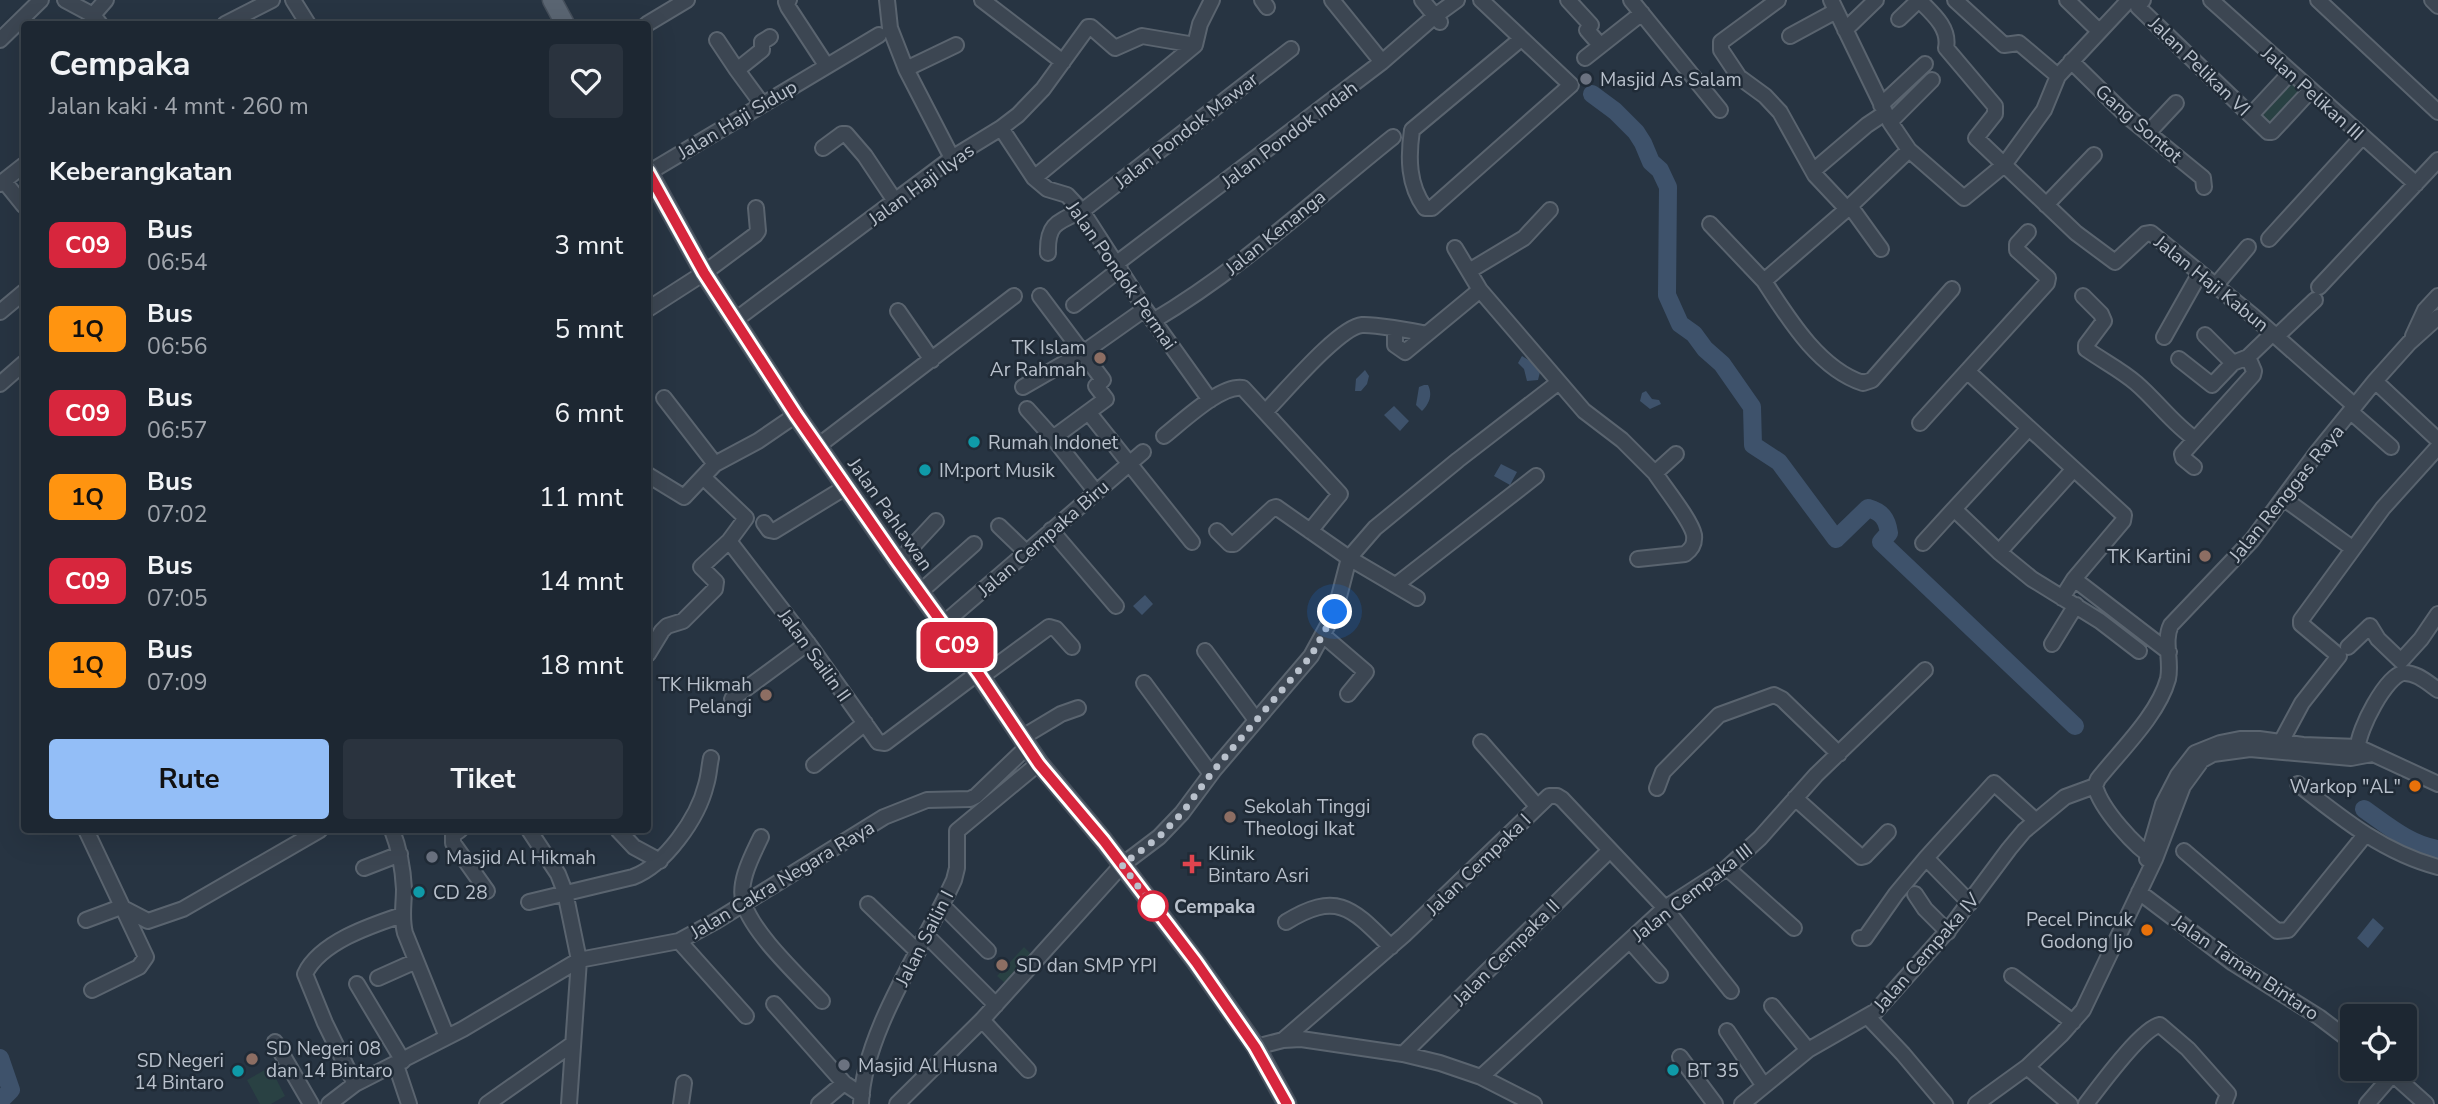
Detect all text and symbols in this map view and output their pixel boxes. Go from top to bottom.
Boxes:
street label: Jalan Pelikan VI [2142,11,2256,122]
street label: Jalan Pelikan III [2255,40,2369,147]
text: Cempaka [49,42,191,87]
button: heart [549,44,623,118]
street label: Jalan Pondok Mawar [1109,66,1264,196]
place label: Masjid As Salam [1600,67,1742,93]
marker: Masjid As Salam [1578,71,1594,87]
street label: Jalan Haji Sidup [672,74,802,166]
street label: Jalan Pondok Indah [1215,75,1363,195]
street label: Gang Sontot [2089,79,2188,169]
text: Jalan kaki · 4 mnt · 260 m [49,91,309,122]
street label: Jalan Haji Ilyas [863,138,980,233]
text: Keberangkatan [49,154,232,189]
street label: Jalan Kenanga [1219,184,1331,282]
street label: Jalan Pondok Permai [1060,195,1182,355]
text: Bus [147,212,193,247]
text: 3 mnt [555,228,623,263]
text: C09 [65,229,110,261]
street label: Jalan Haji Kabun [2148,229,2274,338]
text: 06:54 [147,247,207,278]
text: Bus [147,296,193,331]
text: 5 mnt [555,312,623,347]
text: 1Q [71,313,104,345]
text: 06:56 [147,331,207,362]
place label: TK Islam Ar Rahmah [990,335,1086,383]
marker: TK Islam Ar Rahmah [1092,350,1108,366]
text: Bus [147,380,193,415]
text: 6 mnt [555,396,623,431]
text: C09 [65,397,110,429]
text: 06:57 [147,415,207,446]
street label: Jalan Renggas Raya [2223,420,2350,569]
place label: Rumah Indonet [988,430,1119,456]
marker: Rumah Indonet [966,434,982,450]
street label: Jalan Pahlawan [841,452,939,576]
place label: IM:port Musik [939,458,1055,484]
marker: IM:port Musik [917,462,933,478]
text: Bus [147,464,193,499]
street label: Jalan Cempaka Biru [972,474,1115,604]
text: 11 mnt [539,480,623,515]
text: 1Q [71,481,104,513]
text: 07:02 [147,499,207,530]
place label: TK Kartini [2107,544,2191,570]
text: Bus [147,548,193,583]
marker: TK Kartini [2197,548,2213,564]
text: 14 mnt [539,564,623,599]
text: C09 [65,565,110,597]
text: 07:05 [147,583,207,614]
your location [1317,594,1352,629]
street label: Jalan Sailin II [771,603,857,707]
line badge: C09 [917,622,997,668]
text: C09 [934,629,980,661]
text: Bus [147,632,193,667]
text: 18 mnt [539,648,623,683]
text: 1Q [71,649,104,681]
text: 07:09 [147,667,207,698]
place label: TK Hikmah Pelangi [658,672,752,720]
marker: TK Hikmah Pelangi [758,687,774,703]
button: Rute [49,739,329,819]
button: Tiket [343,739,623,819]
place label: Warkop "AL" [2289,774,2401,800]
marker: Warkop "AL" [2407,778,2423,794]
place label: Sekolah Tinggi Theologi Ikat [1244,794,1370,842]
street label: Jalan Cempaka I [1420,808,1537,922]
marker: Sekolah Tinggi Theologi Ikat [1222,809,1238,825]
street label: Jalan Cakra Negara Raya [685,814,879,946]
street label: Jalan Cempaka III [1626,838,1758,949]
place label: Klinik Bintaro Asri [1208,841,1309,889]
place label: Masjid Al Hikmah [446,845,596,871]
marker: Masjid Al Hikmah [424,849,440,865]
marker: Klinik Bintaro Asri [1182,854,1202,874]
place label: CD 28 [433,880,488,906]
marker: CD 28 [411,884,427,900]
street label: Jalan Sailin I [889,886,960,992]
street label: Jalan Cempaka IV [1867,887,1986,1018]
marker: Cempaka [1138,891,1168,921]
place label: Cempaka [1174,894,1255,920]
street label: Jalan Cempaka II [1447,894,1566,1013]
place label: Pecel Pincuk Godong Ijo [2026,907,2133,955]
street label: Jalan Taman Bintaro [2166,908,2324,1027]
marker: Pecel Pincuk Godong Ijo [2139,922,2155,938]
place label: SD dan SMP YPI [1016,953,1157,979]
marker: SD dan SMP YPI [994,957,1010,973]
map controls [2340,1004,2417,1081]
button: locate [2340,1004,2417,1081]
place label: SD Negeri 08 dan 14 Bintaro [266,1036,393,1084]
place label: SD Negeri 14 Bintaro [134,1048,224,1096]
marker: SD Negeri 08 dan 14 Bintaro [244,1051,260,1067]
place label: Masjid Al Husna [858,1053,998,1079]
marker: Masjid Al Husna [836,1057,852,1073]
place label: BT 35 [1687,1058,1739,1084]
marker: BT 35 [1665,1062,1681,1078]
marker: SD Negeri 14 Bintaro [230,1063,246,1079]

